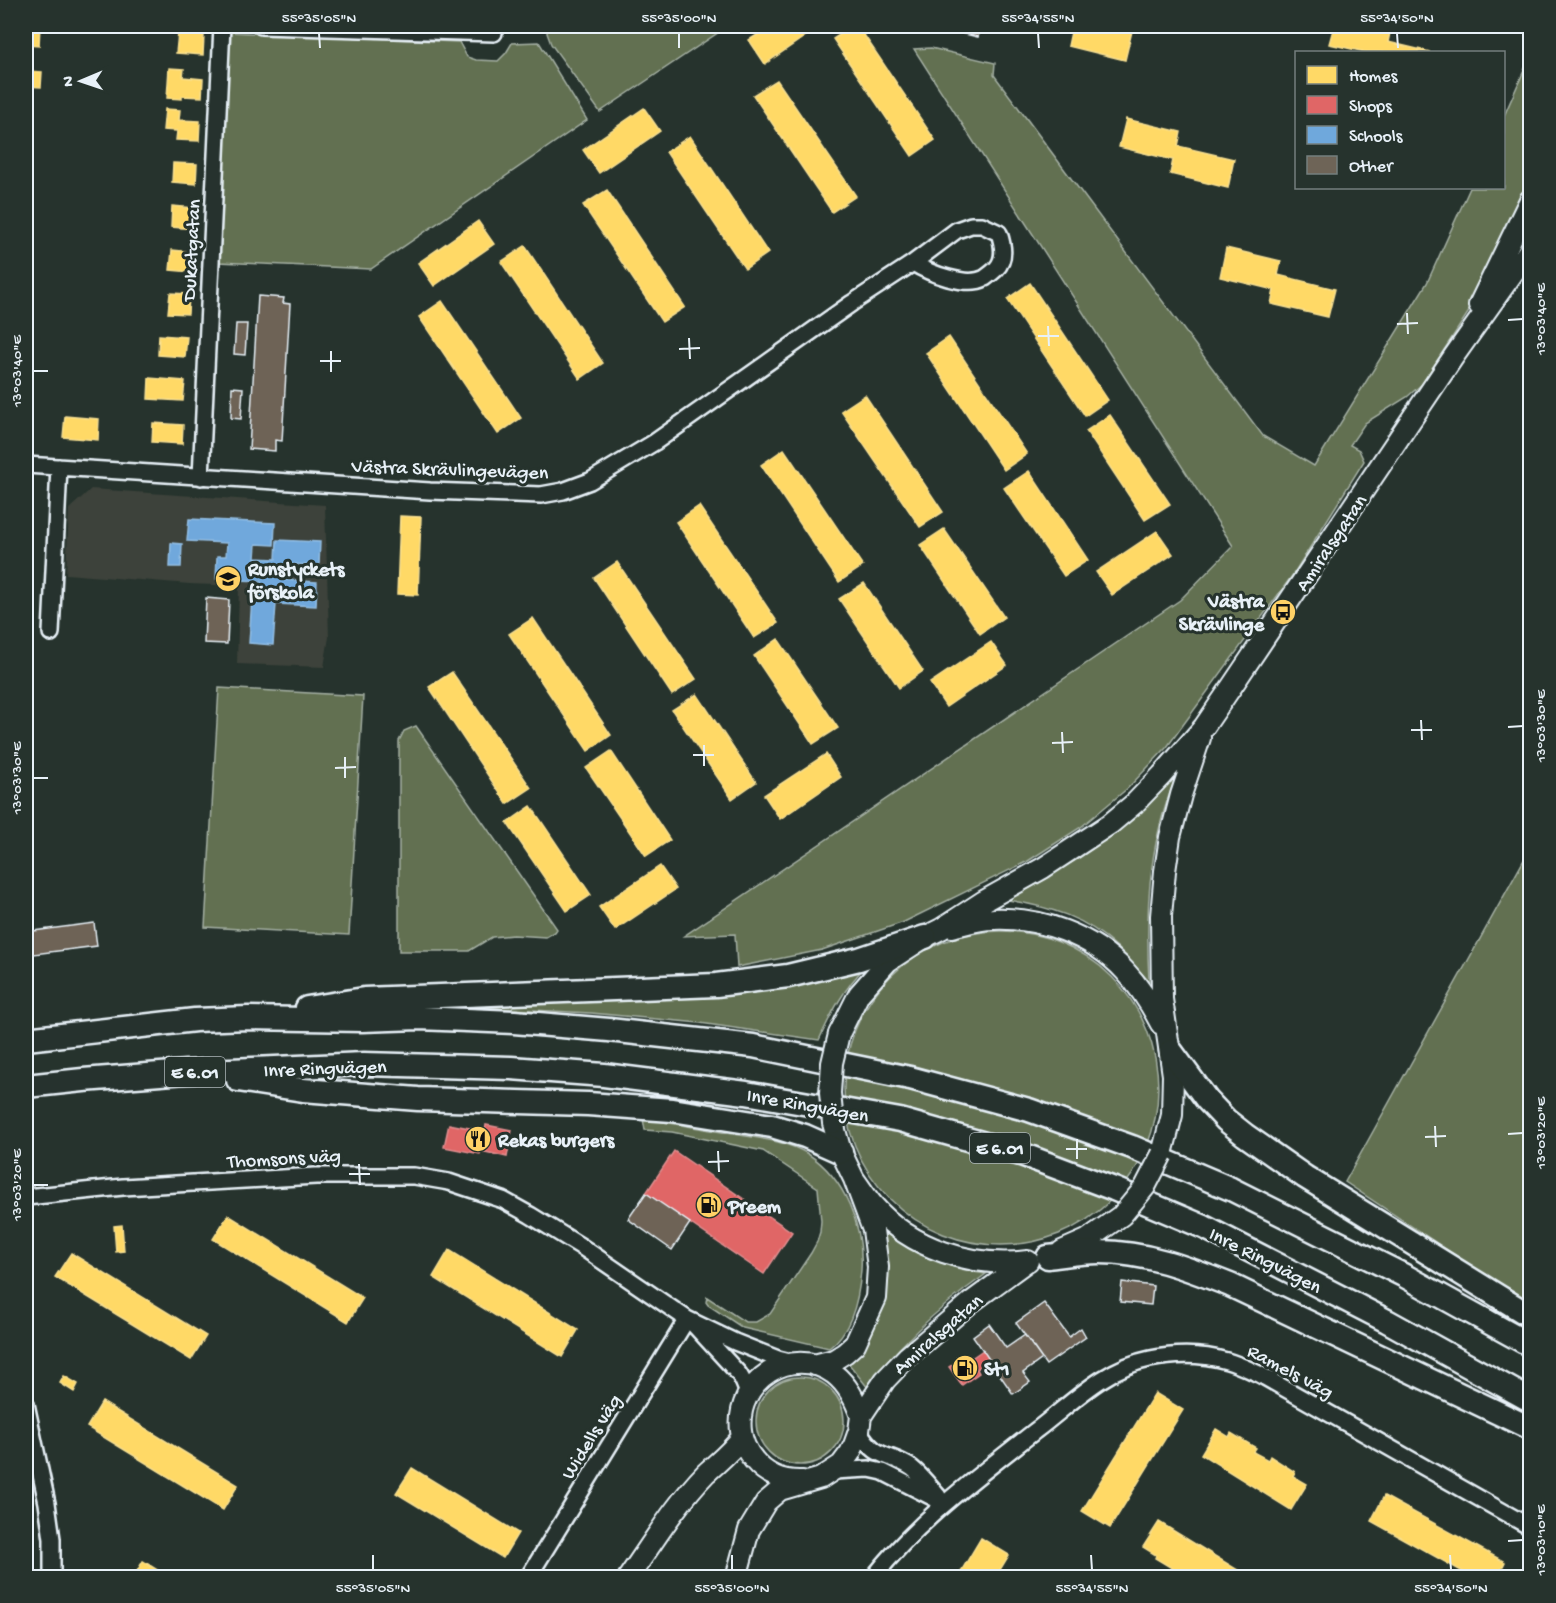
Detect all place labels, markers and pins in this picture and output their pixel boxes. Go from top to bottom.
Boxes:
place label: Runstyckets förskola [247,560,346,606]
school or university icon: Runstyckets förskola [213,564,243,594]
place label: Västra Skrävlinge [1179,592,1265,638]
bus stop icon: Västra Skrävlinge [1268,597,1298,627]
restaurant icon: Rekas burgers [463,1124,493,1154]
place label: Rekas burgers [497,1131,616,1154]
fuel station icon: Preem [694,1190,724,1220]
place label: Preem [727,1197,782,1220]
fuel station icon: St1 [950,1353,980,1383]
place label: St1 [984,1360,1010,1383]

